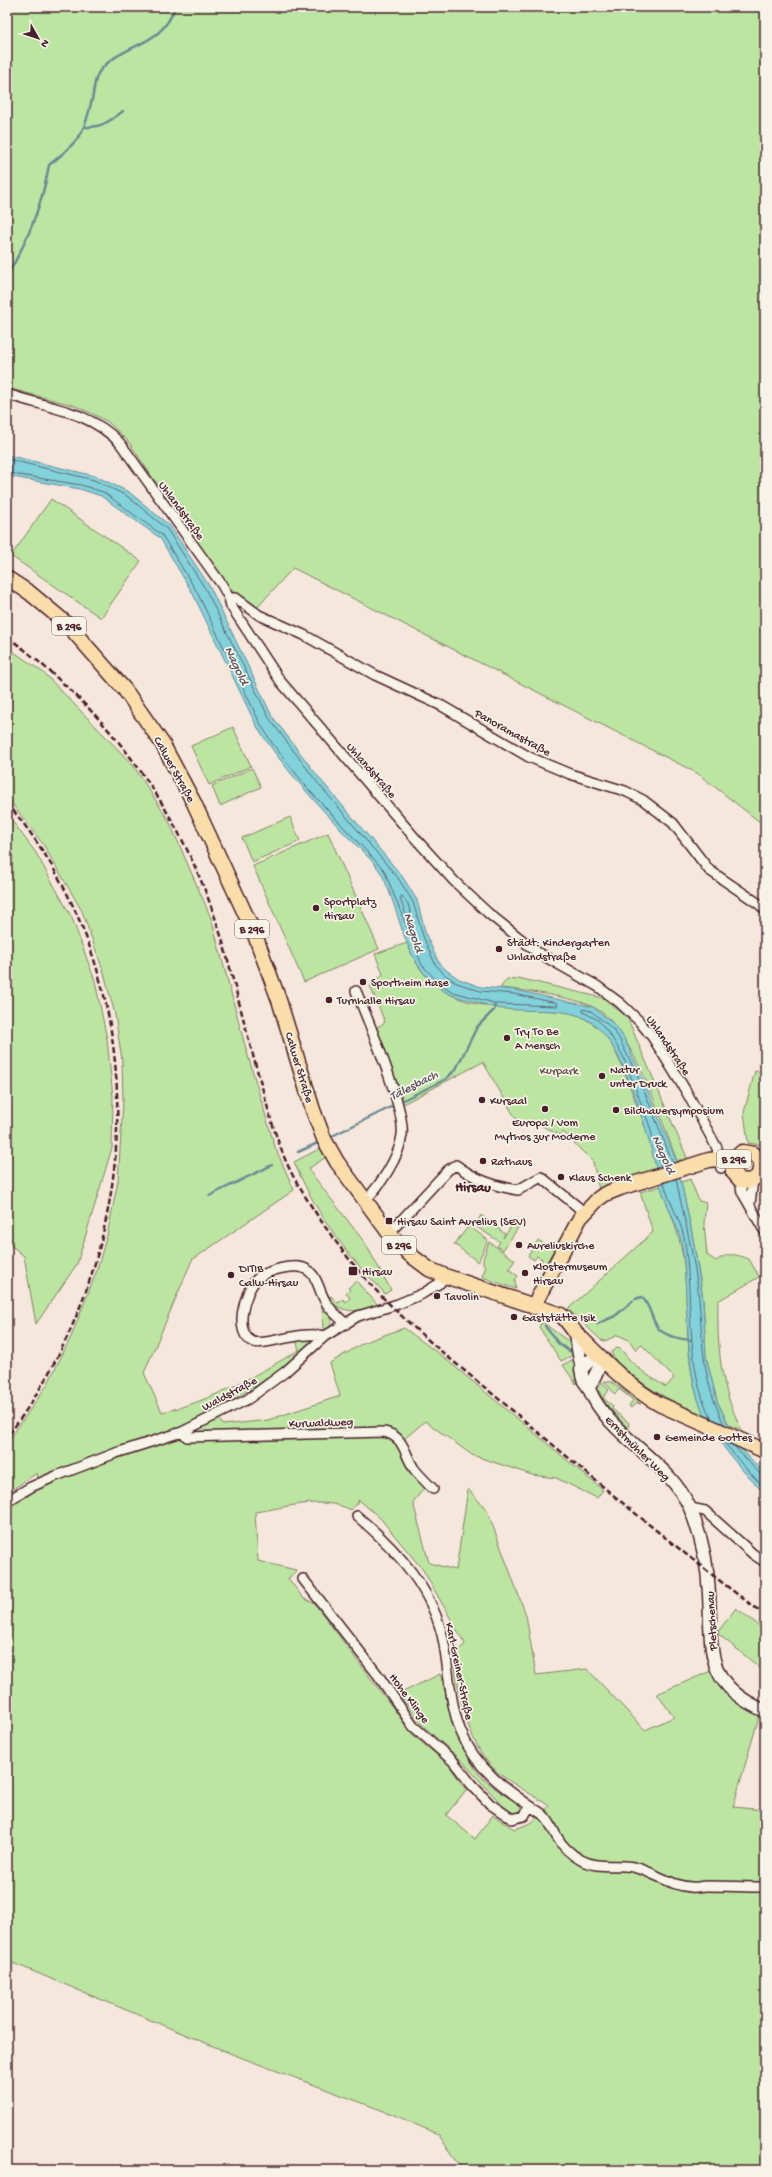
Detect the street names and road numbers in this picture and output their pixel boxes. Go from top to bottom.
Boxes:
street label: Uhlandstraße [154,479,207,544]
road number: B 296 [52,617,86,635]
street label: Panoramastraße [471,707,553,761]
street label: Calwer Straße [149,735,198,806]
street label: Uhlandstraße [343,741,399,803]
road number: B 296 [235,920,269,938]
street label: Uhlandstraße [642,1014,693,1079]
street label: Calwer Straße [281,1031,316,1105]
road number: B 296 [717,1150,751,1168]
road number: B 296 [382,1236,416,1254]
street label: Waldstraße [200,1374,261,1415]
street label: Ernstmühler Weg [601,1414,672,1485]
street label: Kurwaldweg [289,1416,354,1432]
street label: Pletschenau [704,1590,722,1652]
street label: Karl-Greiner-Straße [441,1621,475,1722]
street label: Hohe Klinge [385,1671,432,1728]

